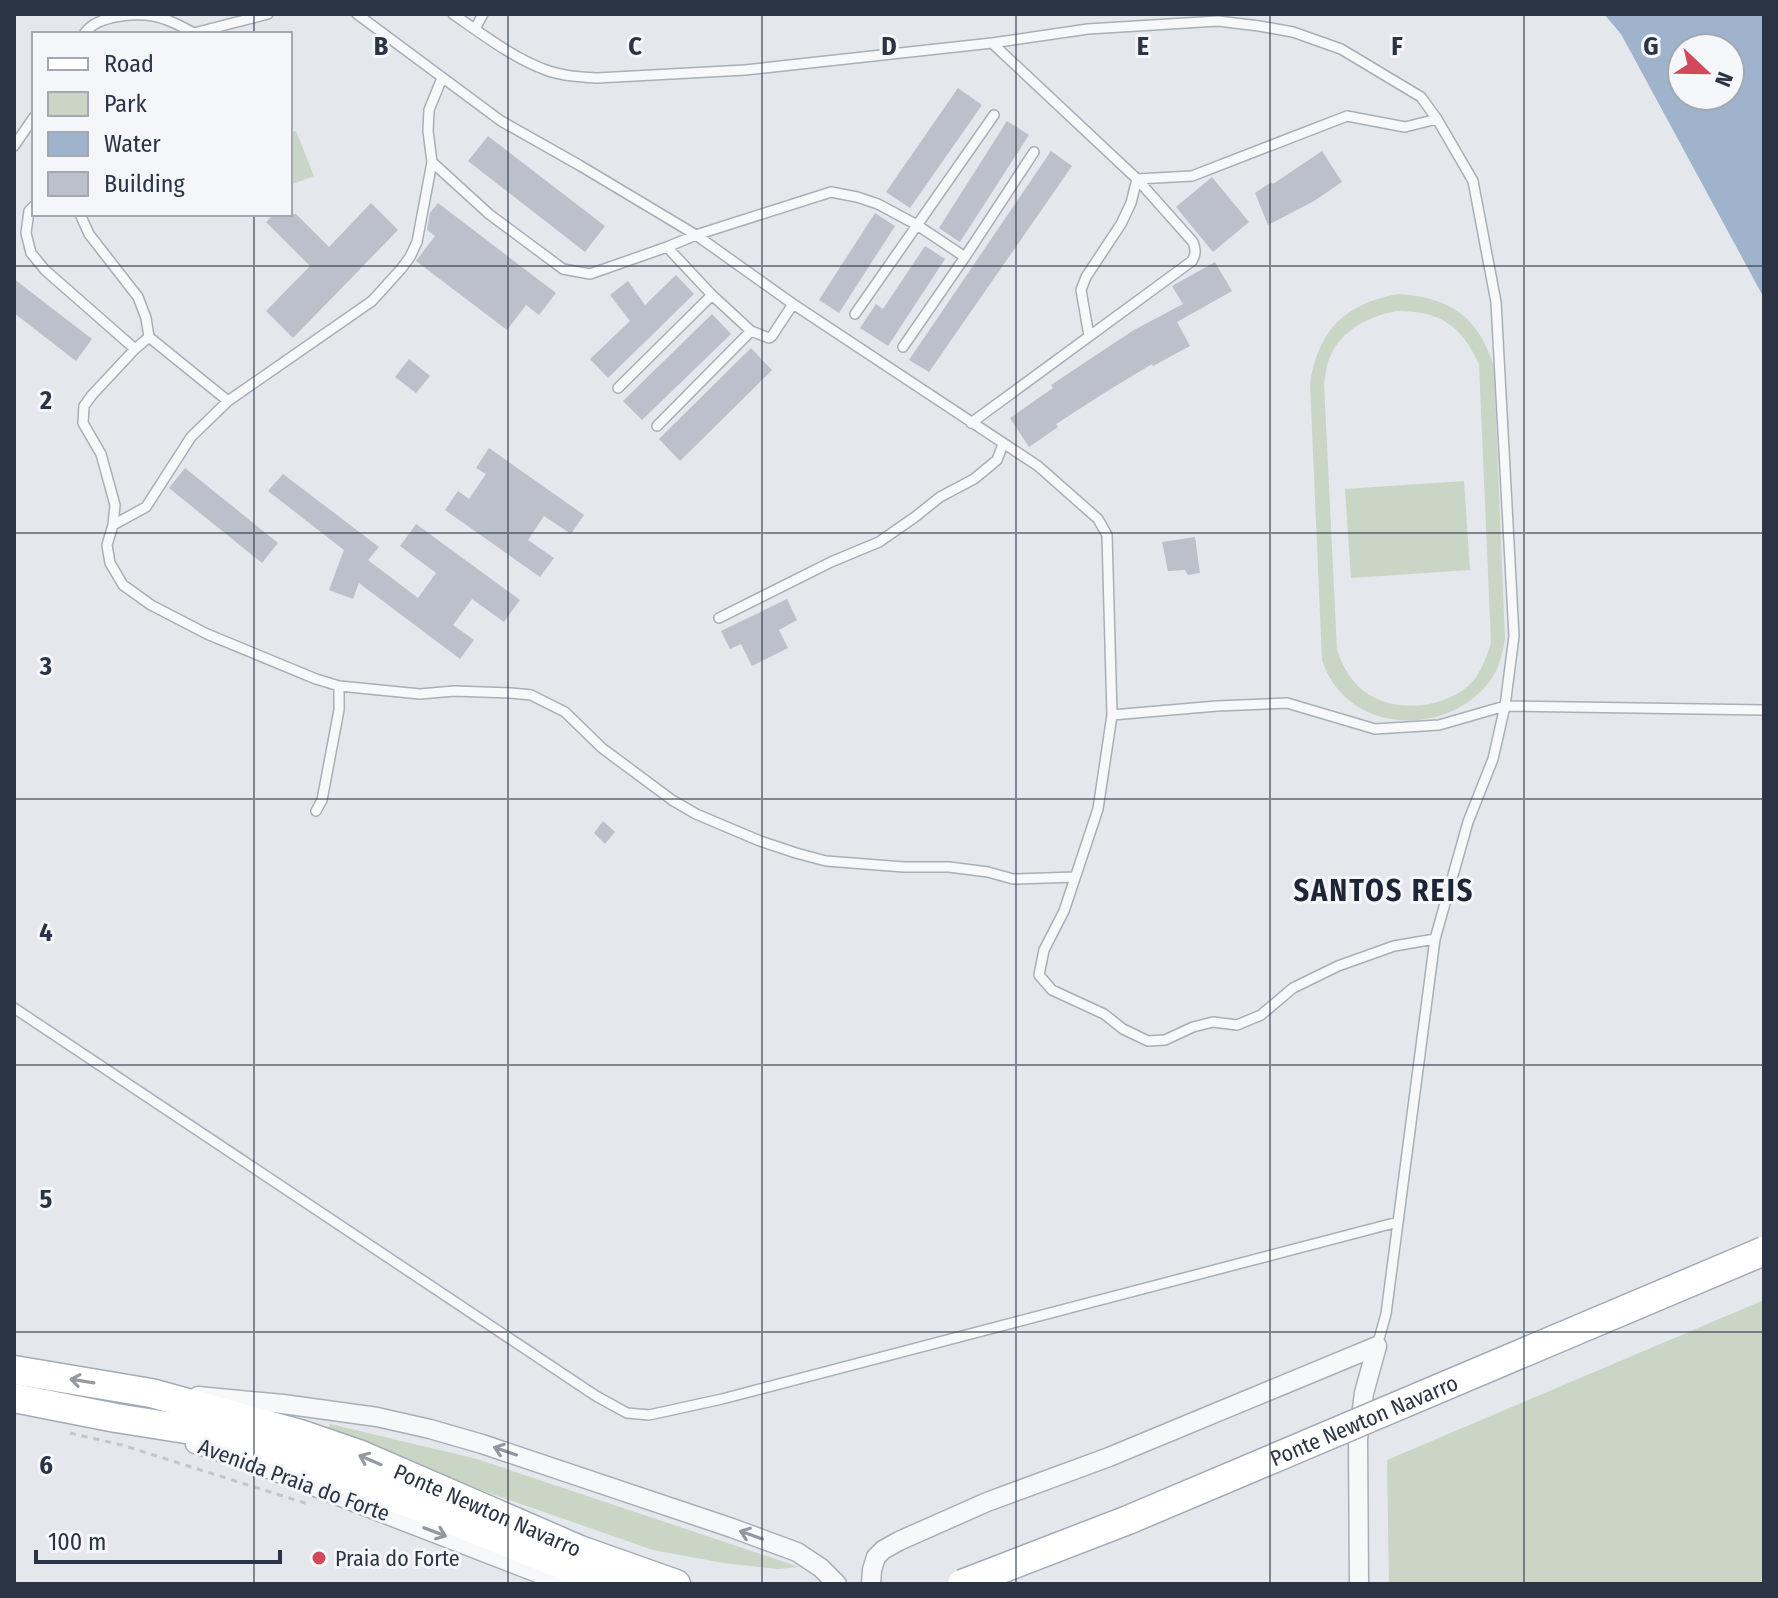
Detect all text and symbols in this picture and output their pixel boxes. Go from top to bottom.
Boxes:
text: B [374,31,389,62]
text: C [628,31,642,62]
text: D [881,31,897,62]
text: E [1137,31,1149,62]
text: F [1391,31,1403,62]
text: G [1643,31,1659,62]
legend [32,32,292,216]
north arrow [1666,32,1746,112]
text: Road [104,50,154,78]
text: N [1709,68,1739,90]
text: Park [104,90,147,118]
text: Water [104,130,161,158]
text: Building [104,170,186,198]
text: 2 [39,385,52,416]
text: 3 [39,651,52,682]
district label: SANTOS REIS [1294,873,1474,909]
text: 4 [39,917,53,948]
text: 5 [40,1184,53,1215]
street label: Ponte Newton Navarro [1266,1369,1462,1472]
one-way arrow [70,1373,95,1388]
street label: Avenida Praia do Forte [195,1433,393,1527]
one-way arrow [493,1443,518,1458]
text: 6 [39,1450,53,1481]
one-way arrow [358,1451,383,1466]
street label: Ponte Newton Navarro [390,1457,585,1562]
scale bar [36,1514,280,1564]
one-way arrow [422,1526,447,1540]
one-way arrow [739,1527,764,1541]
text: 100 m [48,1528,106,1556]
place label: Praia do Forte [335,1545,460,1572]
marker: Praia do Forte [310,1549,328,1567]

